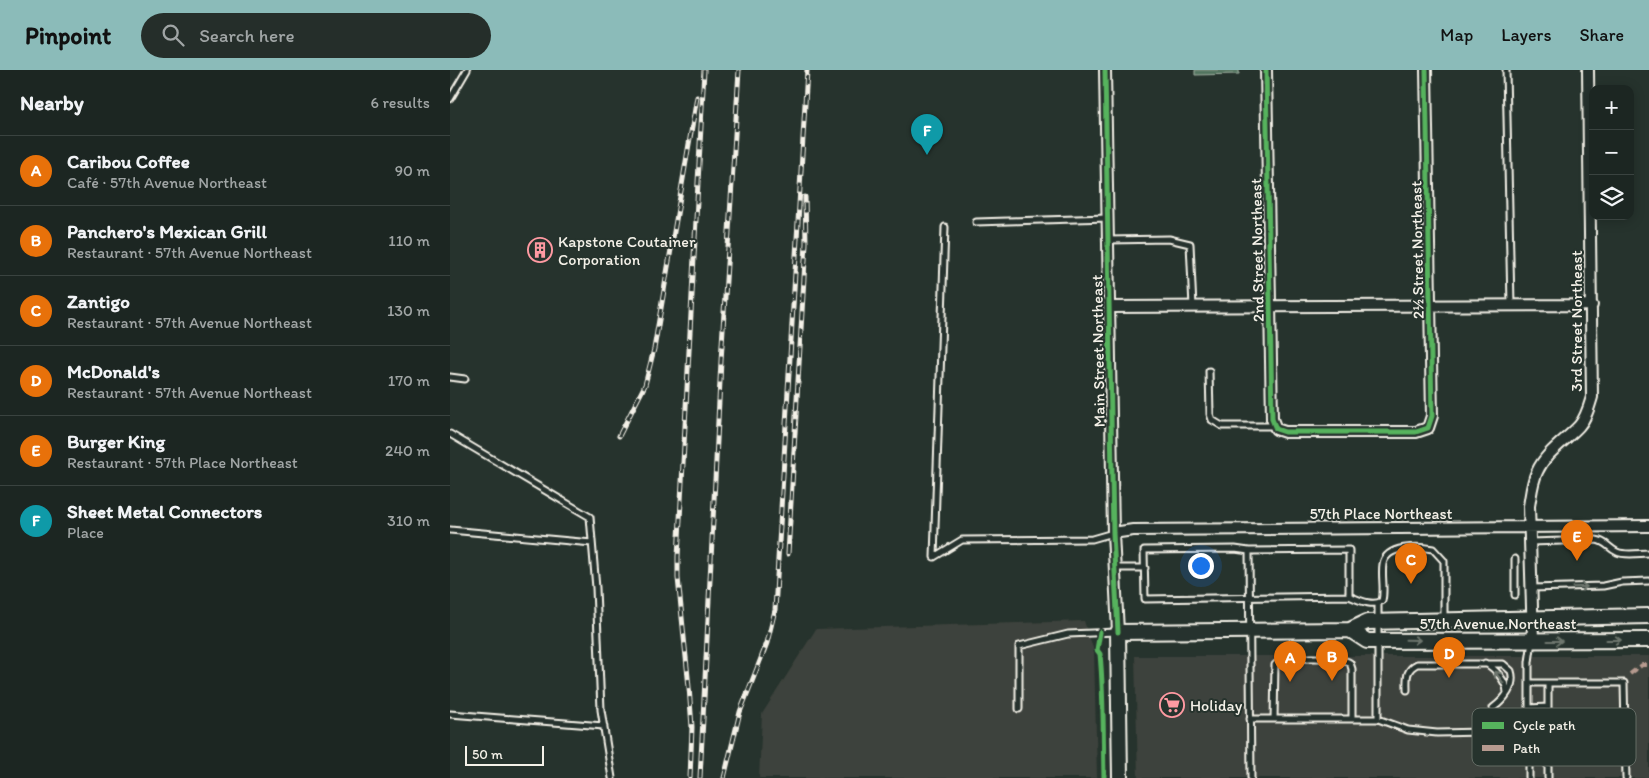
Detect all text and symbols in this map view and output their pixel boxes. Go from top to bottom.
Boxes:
search box [141,13,491,58]
text: Pinpoint [25,21,111,50]
icon: search [159,21,187,49]
text: Search here [199,24,294,47]
text: Map [1440,24,1473,46]
text: Layers [1501,24,1551,46]
text: Share [1579,24,1624,46]
map controls [1589,85,1634,220]
button: + [1589,85,1634,130]
text: Nearby [20,90,84,115]
text: 6 results [370,93,430,112]
pin: F [911,114,943,155]
button: − [1589,130,1634,175]
text: Caribou Coffee [67,150,190,173]
text: A [31,161,41,180]
text: 90 m [395,161,430,180]
text: Café · 57th Avenue Northeast [67,173,267,192]
button: layers [1589,175,1634,220]
street label: 2nd Street Northeast [1246,178,1268,322]
street label: 2½ Street Northeast [1406,181,1428,319]
text: Panchero's Mexican Grill [67,220,267,243]
text: B [31,231,41,250]
text: 110 m [388,231,430,250]
place label: Kapstone Coutainer Corporation [558,232,696,269]
building icon: Kapstone Coutainer Corporation [527,237,553,263]
text: Restaurant · 57th Avenue Northeast [67,243,312,262]
street label: 3rd Street Northeast [1567,250,1586,392]
street label: Main Street Northeast [1087,274,1109,428]
text: Zantigo [67,290,130,313]
text: C [31,301,41,320]
text: 130 m [387,301,430,320]
text: Restaurant · 57th Avenue Northeast [67,313,312,332]
text: McDonald's [67,360,160,383]
text: D [31,371,41,390]
text: 170 m [388,371,430,390]
text: Restaurant · 57th Avenue Northeast [67,383,312,402]
text: Burger King [67,430,165,453]
text: E [32,441,40,460]
text: 240 m [385,441,430,460]
text: Restaurant · 57th Place Northeast [67,453,298,472]
text: Sheet Metal Connectors [67,500,262,523]
street label: 57th Place Northeast [1309,504,1453,523]
text: F [32,511,40,530]
text: 310 m [387,511,430,530]
pin: E [1561,520,1593,561]
text: Place [67,523,104,542]
pin: C [1395,543,1427,584]
your location [1188,553,1214,579]
one-way arrow [1572,582,1588,591]
street label: 57th Avenue Northeast [1419,614,1577,633]
one-way arrow [1404,635,1421,645]
one-way arrow [1547,636,1563,646]
one-way arrow [1605,636,1621,645]
pin: D [1433,637,1465,678]
pin: B [1316,640,1348,681]
pin: A [1274,641,1306,682]
one-way arrow [1494,670,1505,683]
supermarket icon: Holiday [1159,692,1185,718]
place label: Holiday [1190,696,1243,715]
legend [1472,708,1636,766]
text: Cycle path [1513,717,1576,734]
text: Path [1513,740,1540,757]
scale bar [465,743,544,766]
text: 50 m [472,746,503,763]

